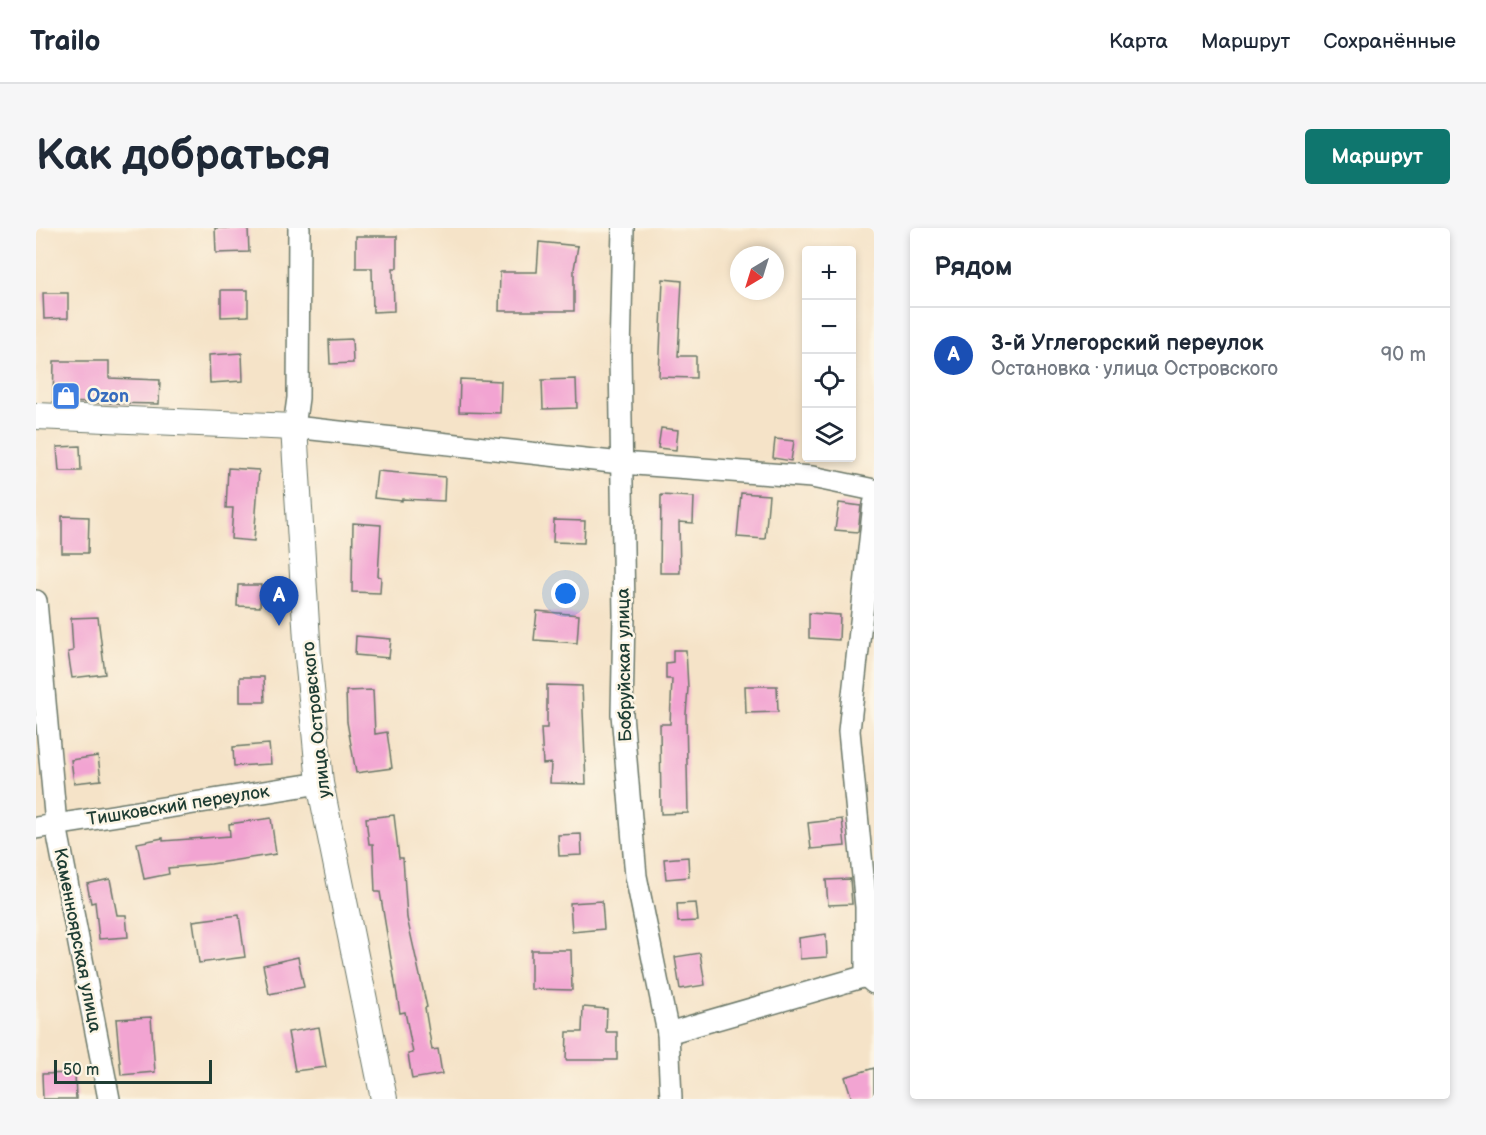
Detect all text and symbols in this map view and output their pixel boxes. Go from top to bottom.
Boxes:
text: Trailo [30,25,101,58]
text: Карта [1109,29,1168,54]
text: Маршрут [1201,29,1290,54]
text: Сохранённые [1323,29,1456,54]
button: Маршрут [1305,129,1450,184]
text: Как добраться [36,131,331,182]
north arrow [730,246,784,300]
map controls [802,246,856,462]
button: + [802,246,856,300]
text: Рядом [934,252,1012,283]
button: − [802,300,856,354]
text: 3-й Углегорский переулок [991,330,1263,357]
text: A [947,343,960,367]
text: 90 m [1381,343,1426,367]
button: locate [802,354,856,408]
text: Остановка · улица Островского [991,357,1278,381]
shop icon: Ozon [50,380,82,412]
place label: Ozon [87,386,129,407]
button: layers [802,408,856,462]
pin: A [260,576,298,626]
your location [551,579,580,608]
street label: Бобруйская улица [613,588,636,742]
street label: улица Островского [298,641,335,799]
street label: Тишковский переулок [85,781,271,830]
street label: Каменноярская улица [49,846,106,1034]
scale bar [54,1057,212,1084]
text: 50 m [63,1061,99,1080]

